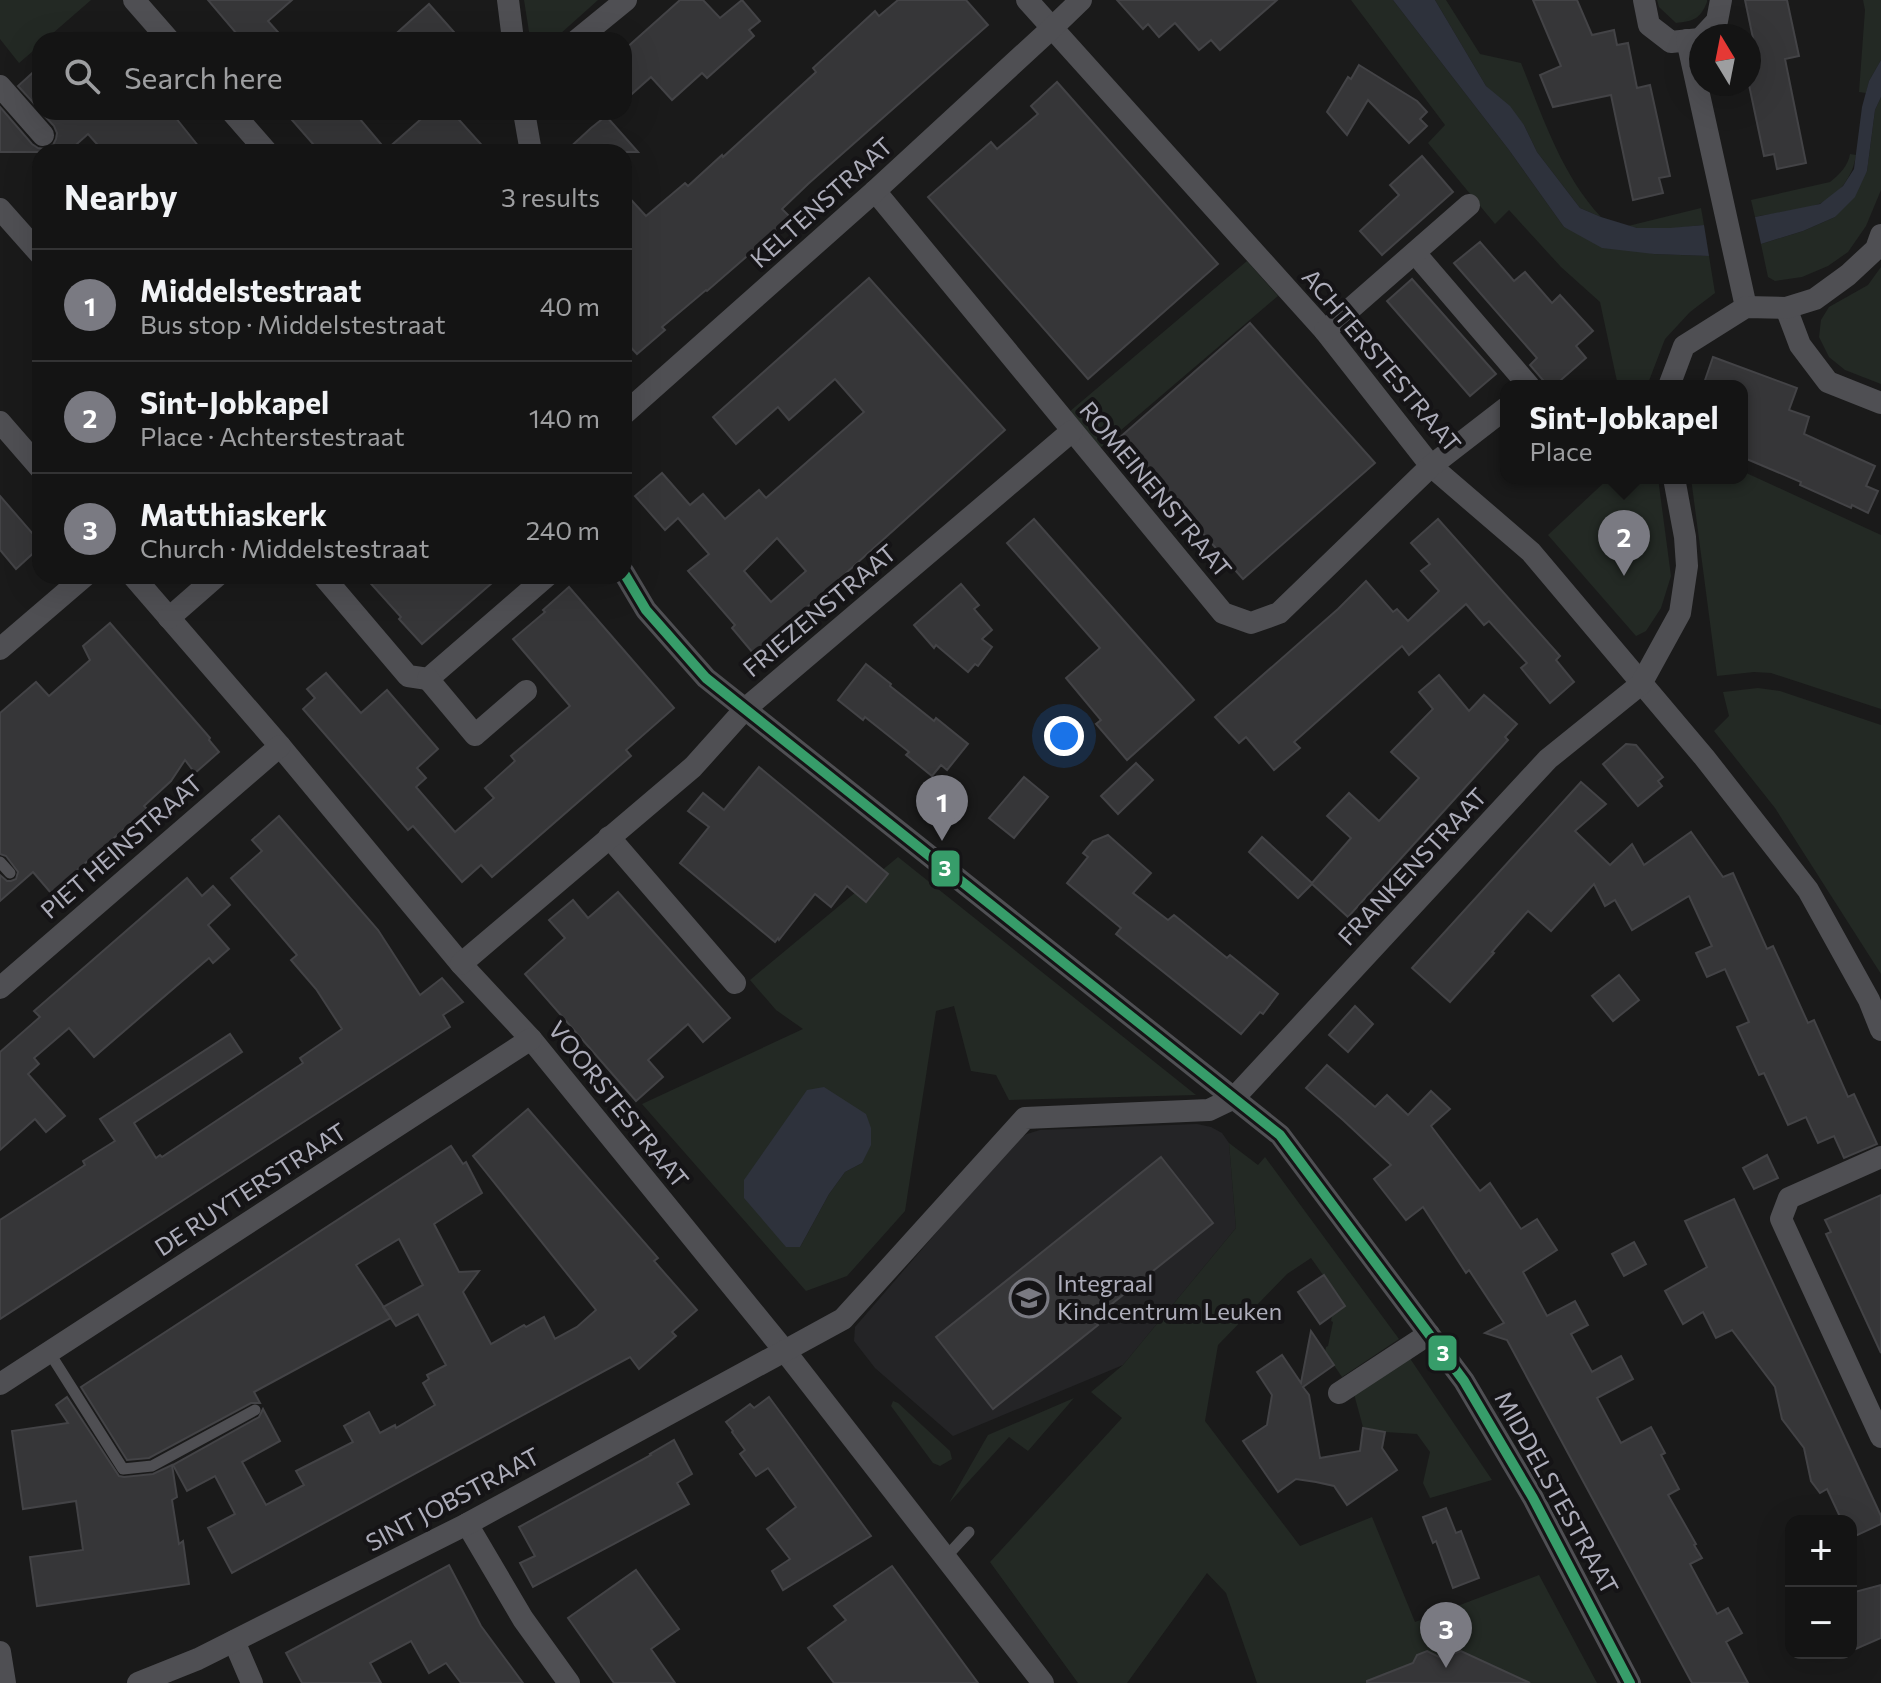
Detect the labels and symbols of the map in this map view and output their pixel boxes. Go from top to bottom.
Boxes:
north arrow [1689,24,1761,96]
street label: KELTENSTRAAT [744,131,898,273]
street label: ACHTERSTESTRAAT [1297,262,1468,458]
street label: ROMEINENSTRAAT [1074,395,1238,583]
pin: 2 [1598,510,1650,576]
street label: FRIEZENSTRAAT [737,537,901,682]
your location [1044,716,1084,756]
street label: PIET HEINSTRAAT [34,768,208,924]
pin: 1 [916,775,968,841]
street label: FRANKENSTRAAT [1332,781,1492,951]
line badge: 3 [930,849,961,888]
text: 3 [939,854,951,881]
street label: VOORSTESTRAAT [543,1015,695,1193]
street label: DE RUYTERSTRAAT [149,1116,351,1262]
place label: Integraal Kindcentrum Leuken [1057,1268,1282,1325]
school or university icon: Integraal Kindcentrum Leuken [1008,1277,1050,1319]
line badge: 3 [1427,1334,1458,1372]
text: 3 [1437,1339,1449,1366]
street label: MIDDELSTESTRAAT [1489,1386,1625,1599]
street label: SINT JOBSTRAAT [360,1441,544,1557]
pin: 3 [1420,1602,1472,1668]

